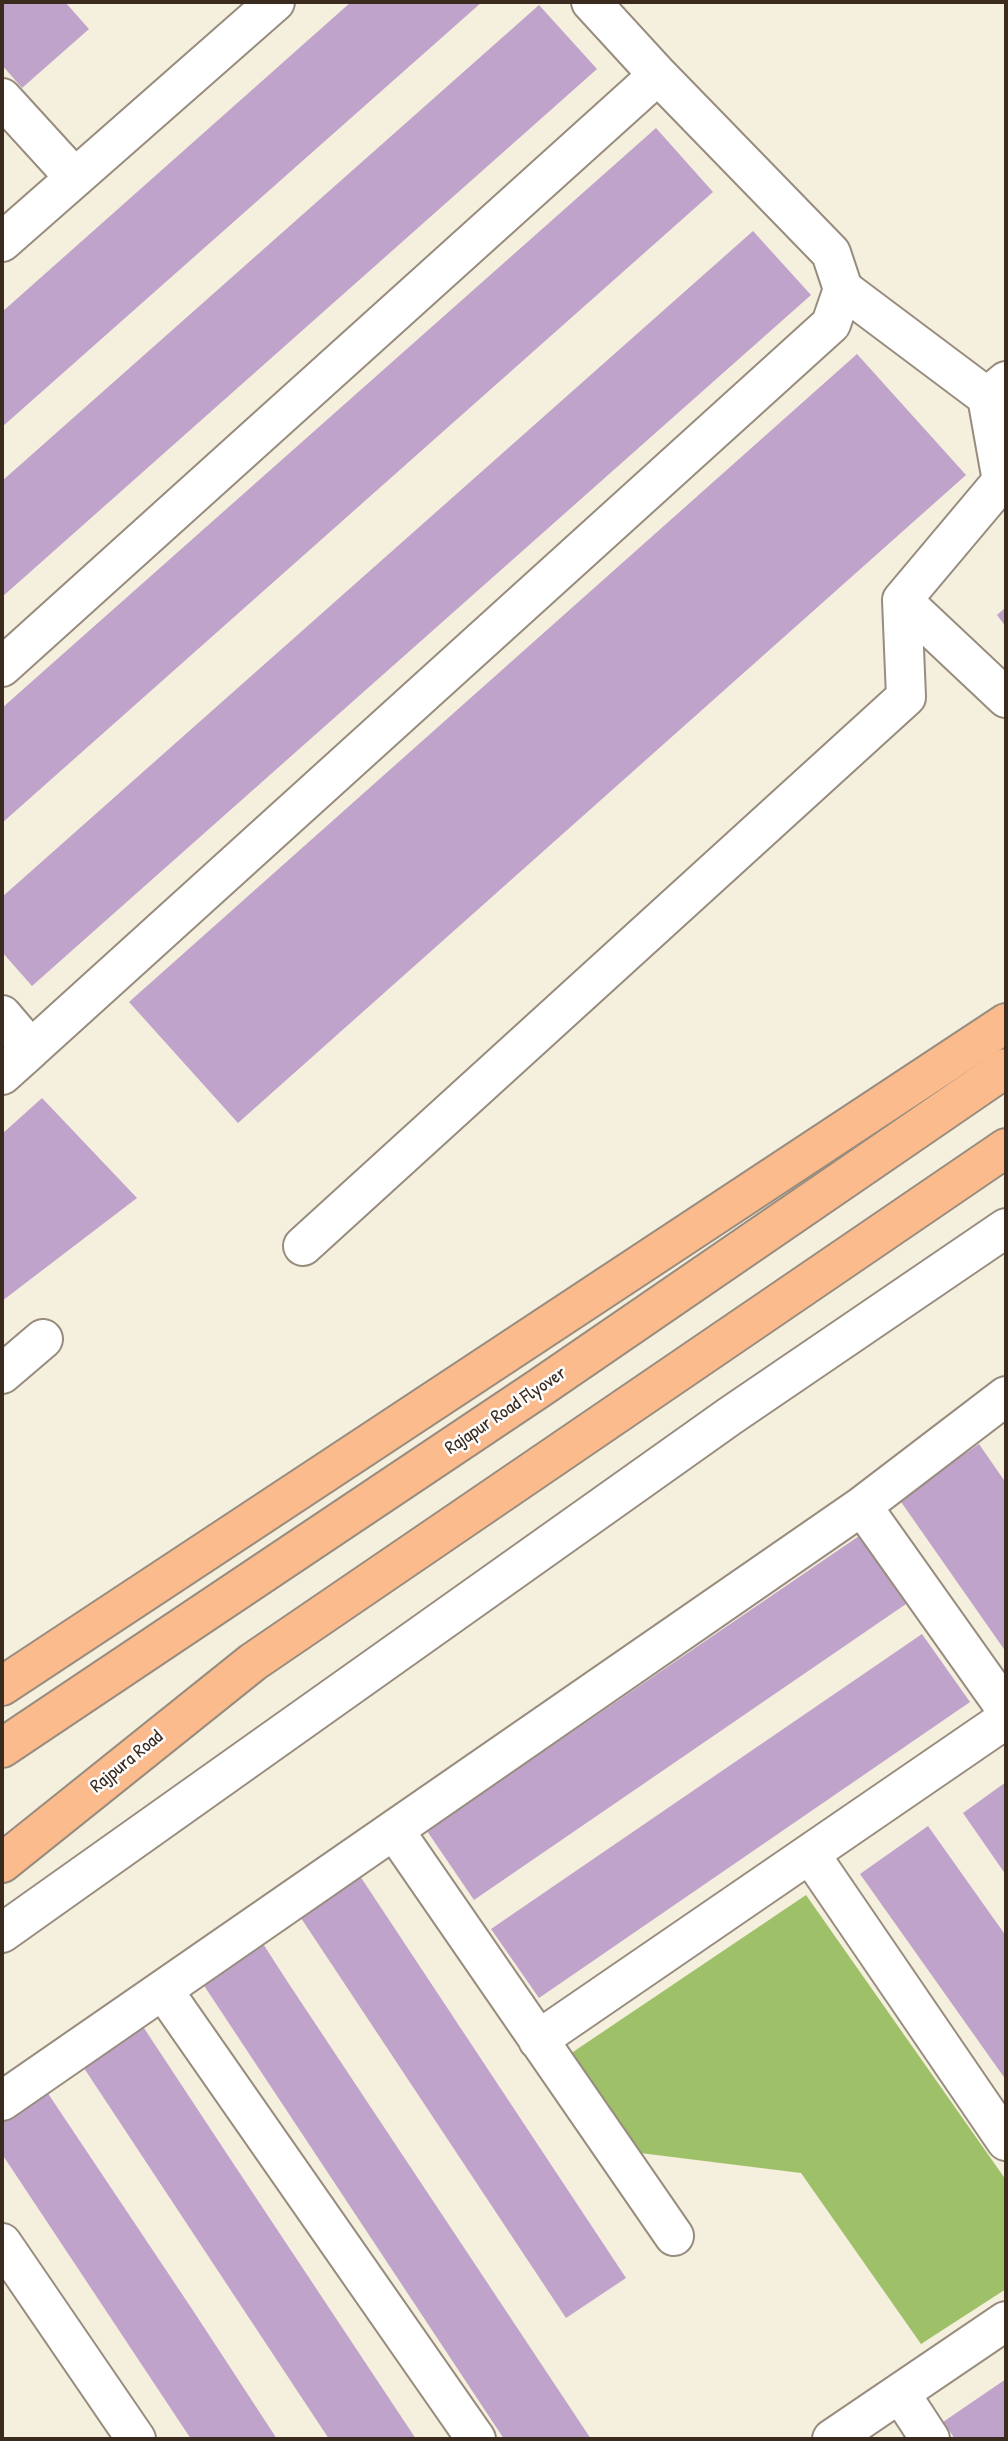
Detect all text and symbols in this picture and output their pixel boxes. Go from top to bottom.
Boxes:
street label: Rajapur Road Flyover [441,1362,571,1460]
street label: Rajpura Road [86,1726,168,1798]

